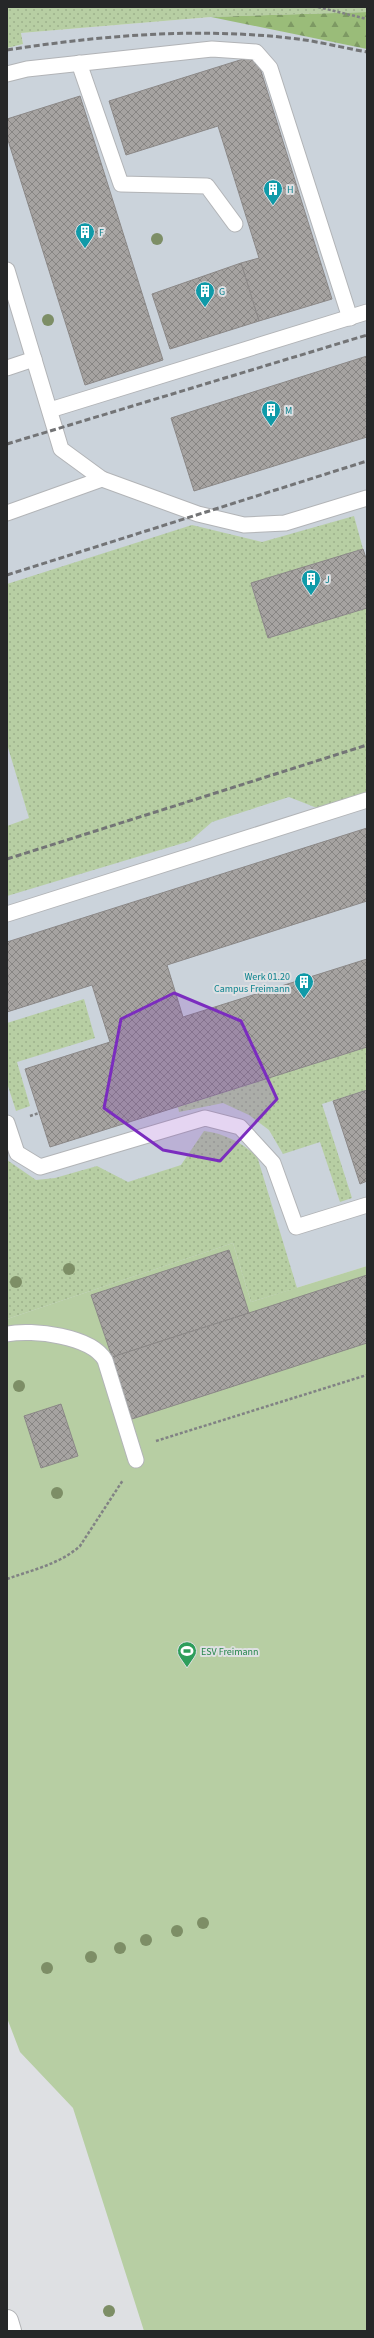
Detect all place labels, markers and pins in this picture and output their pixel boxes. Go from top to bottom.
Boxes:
building icon: H [262,178,284,206]
place label: H [287,183,294,197]
building icon: F [74,221,96,249]
place label: F [99,226,104,240]
building icon: G [194,280,216,308]
place label: G [219,285,225,299]
building icon: M [260,399,282,427]
place label: M [285,404,292,418]
building icon: J [300,568,322,596]
place label: J [325,573,330,587]
place label: Werk 01.20 Campus Freimann [214,970,290,996]
building icon: Werk 01.20 Campus Freimann [293,971,315,999]
sports icon: ESV Freimann [176,1640,198,1668]
place label: ESV Freimann [201,1645,259,1659]

